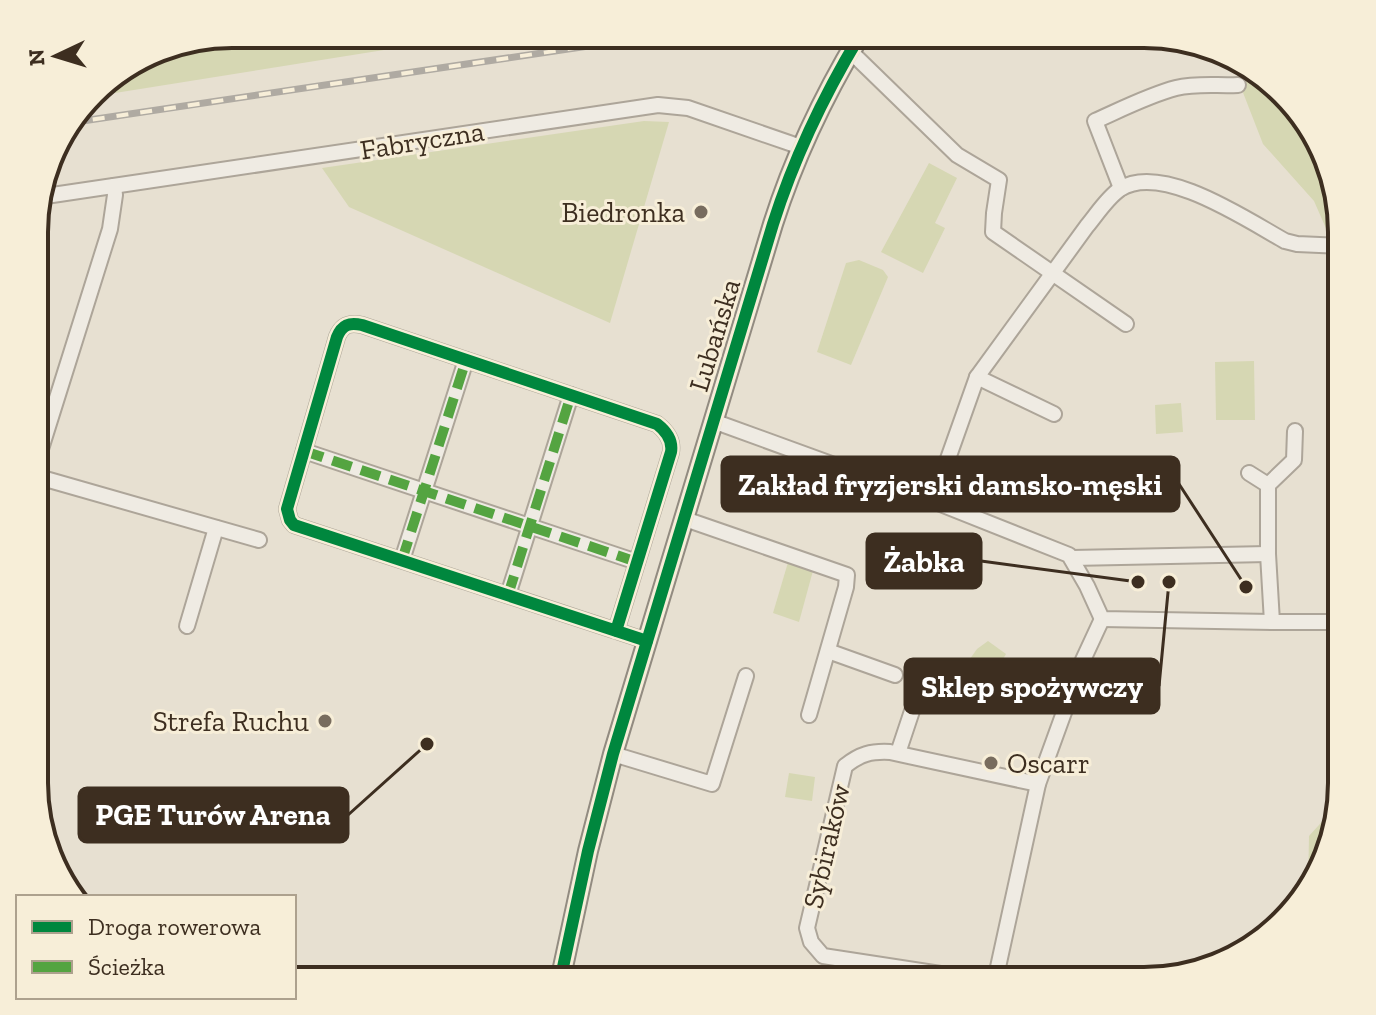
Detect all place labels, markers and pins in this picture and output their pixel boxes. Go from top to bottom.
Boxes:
place label: Biedronka [561,196,685,229]
marker: Biedronka [692,203,710,221]
callout: Zakład fryzjerski damsko-męski [722,457,1179,511]
callout: Żabka [867,534,981,588]
callout: Sklep spożywczy [905,659,1159,713]
place label: Strefa Ruchu [153,705,309,738]
marker: Strefa Ruchu [316,712,334,730]
place label: Oscarr [1007,747,1090,780]
marker: Oscarr [982,754,1000,772]
callout: PGE Turów Arena [79,788,348,842]

